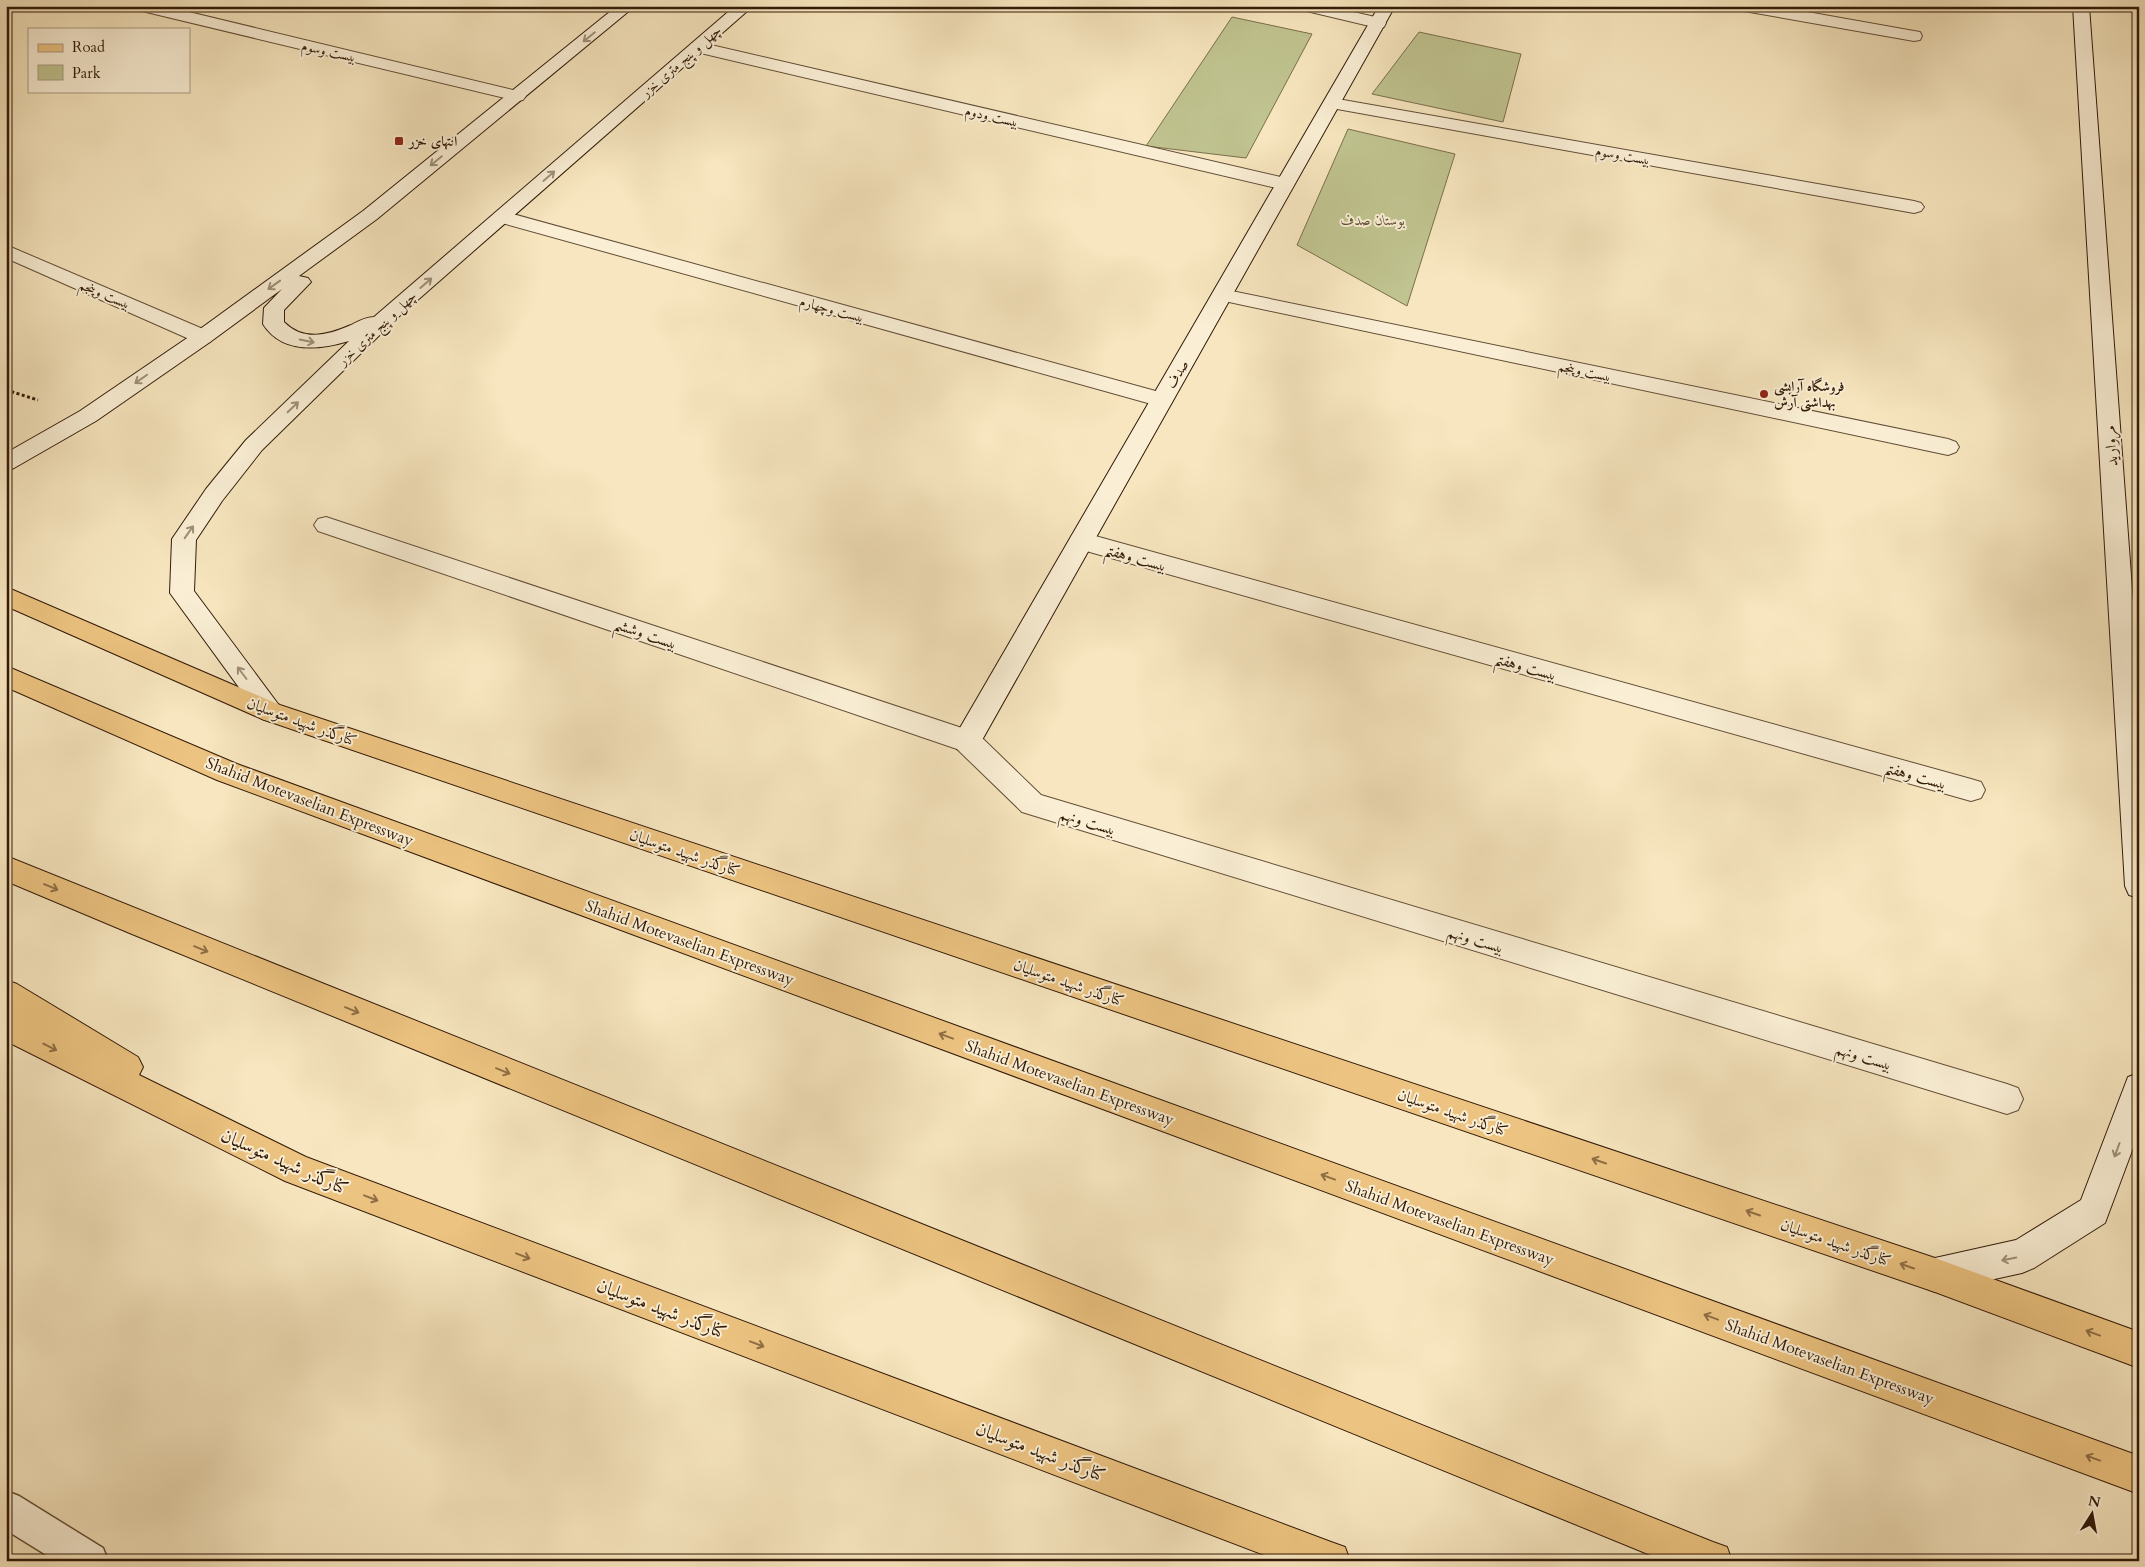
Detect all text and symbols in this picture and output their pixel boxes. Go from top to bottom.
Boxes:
street label: چهل و پنج متری خزر [635,21,728,105]
legend [28,28,190,92]
one-way arrow [583,31,596,42]
street label: بیست وسوم [299,36,358,70]
text: Road [72,37,105,57]
text: Park [72,63,101,83]
street label: بیست ودوم [962,101,1021,135]
place label: انتهای خزر [407,132,457,151]
marker: انتهای خزر [393,135,405,147]
street label: بیست وسوم [1593,141,1652,173]
one-way arrow [430,156,443,167]
one-way arrow [542,171,555,182]
park label: بوستان صدف [1341,211,1405,230]
street label: بیست وپنجم [75,275,134,318]
one-way arrow [420,277,433,288]
one-way arrow [267,280,281,290]
street label: چهل و پنج متری خزر [332,287,423,373]
street label: بیست وچهارم [797,292,866,330]
one-way arrow [299,337,315,347]
street label: صدف [1162,356,1193,392]
street label: بیست وپنجم [1556,357,1613,390]
one-way arrow [134,374,148,384]
place label: فروشگاه آرایشی بهداشتی آرش [1774,377,1844,412]
marker: فروشگاه آرایشی بهداشتی آرش [1758,388,1770,400]
one-way arrow [287,401,299,413]
street label: مروارید [2099,425,2123,467]
one-way arrow [184,525,194,539]
street label: بیست وهفتم [1101,539,1169,582]
street label: بیست وششم [609,613,680,660]
street label: بیست وهفتم [1491,648,1559,691]
one-way arrow [236,667,247,680]
street label: کنارگذر شهید متوسلیان [244,691,360,752]
street label: Shahid Motevaselian Expressway [203,752,417,852]
street label: بیست وهفتم [1881,757,1949,800]
street label: بیست ونهم [1055,803,1119,845]
street label: کنارگذر شهید متوسلیان [626,823,743,882]
one-way arrow [43,882,58,892]
street label: Shahid Motevaselian Expressway [582,895,798,991]
street label: بیست ونهم [1443,921,1507,963]
one-way arrow [193,945,208,954]
street label: کنارگذر شهید متوسلیان [1010,953,1127,1012]
one-way arrow [344,1006,359,1015]
one-way arrow [938,1031,954,1040]
street label: Shahid Motevaselian Expressway [962,1035,1178,1131]
street label: بیست ونهم [1831,1038,1895,1080]
one-way arrow [42,1043,57,1052]
one-way arrow [495,1066,510,1076]
street label: کنارگذر شهید متوسلیان [1394,1083,1511,1142]
street label: کنارگذر شهید متوسلیان [217,1121,353,1202]
one-way arrow [2112,1142,2121,1158]
one-way arrow [1592,1156,1608,1166]
one-way arrow [1321,1172,1336,1181]
street label: Shahid Motevaselian Expressway [1342,1175,1558,1271]
one-way arrow [362,1194,378,1203]
one-way arrow [1746,1208,1762,1218]
street label: کنارگذر شهید متوسلیان [1777,1213,1894,1272]
one-way arrow [515,1251,530,1261]
one-way arrow [2002,1255,2018,1264]
one-way arrow [1900,1260,1916,1270]
street label: کنارگذر شهید متوسلیان [593,1271,731,1346]
one-way arrow [1703,1312,1719,1321]
street label: Shahid Motevaselian Expressway [1722,1314,1938,1410]
one-way arrow [2086,1328,2101,1337]
one-way arrow [748,1340,764,1349]
street label: کنارگذر شهید متوسلیان [972,1414,1110,1489]
one-way arrow [2086,1453,2101,1462]
north arrow [2068,1490,2118,1540]
text: N [2087,1491,2102,1512]

